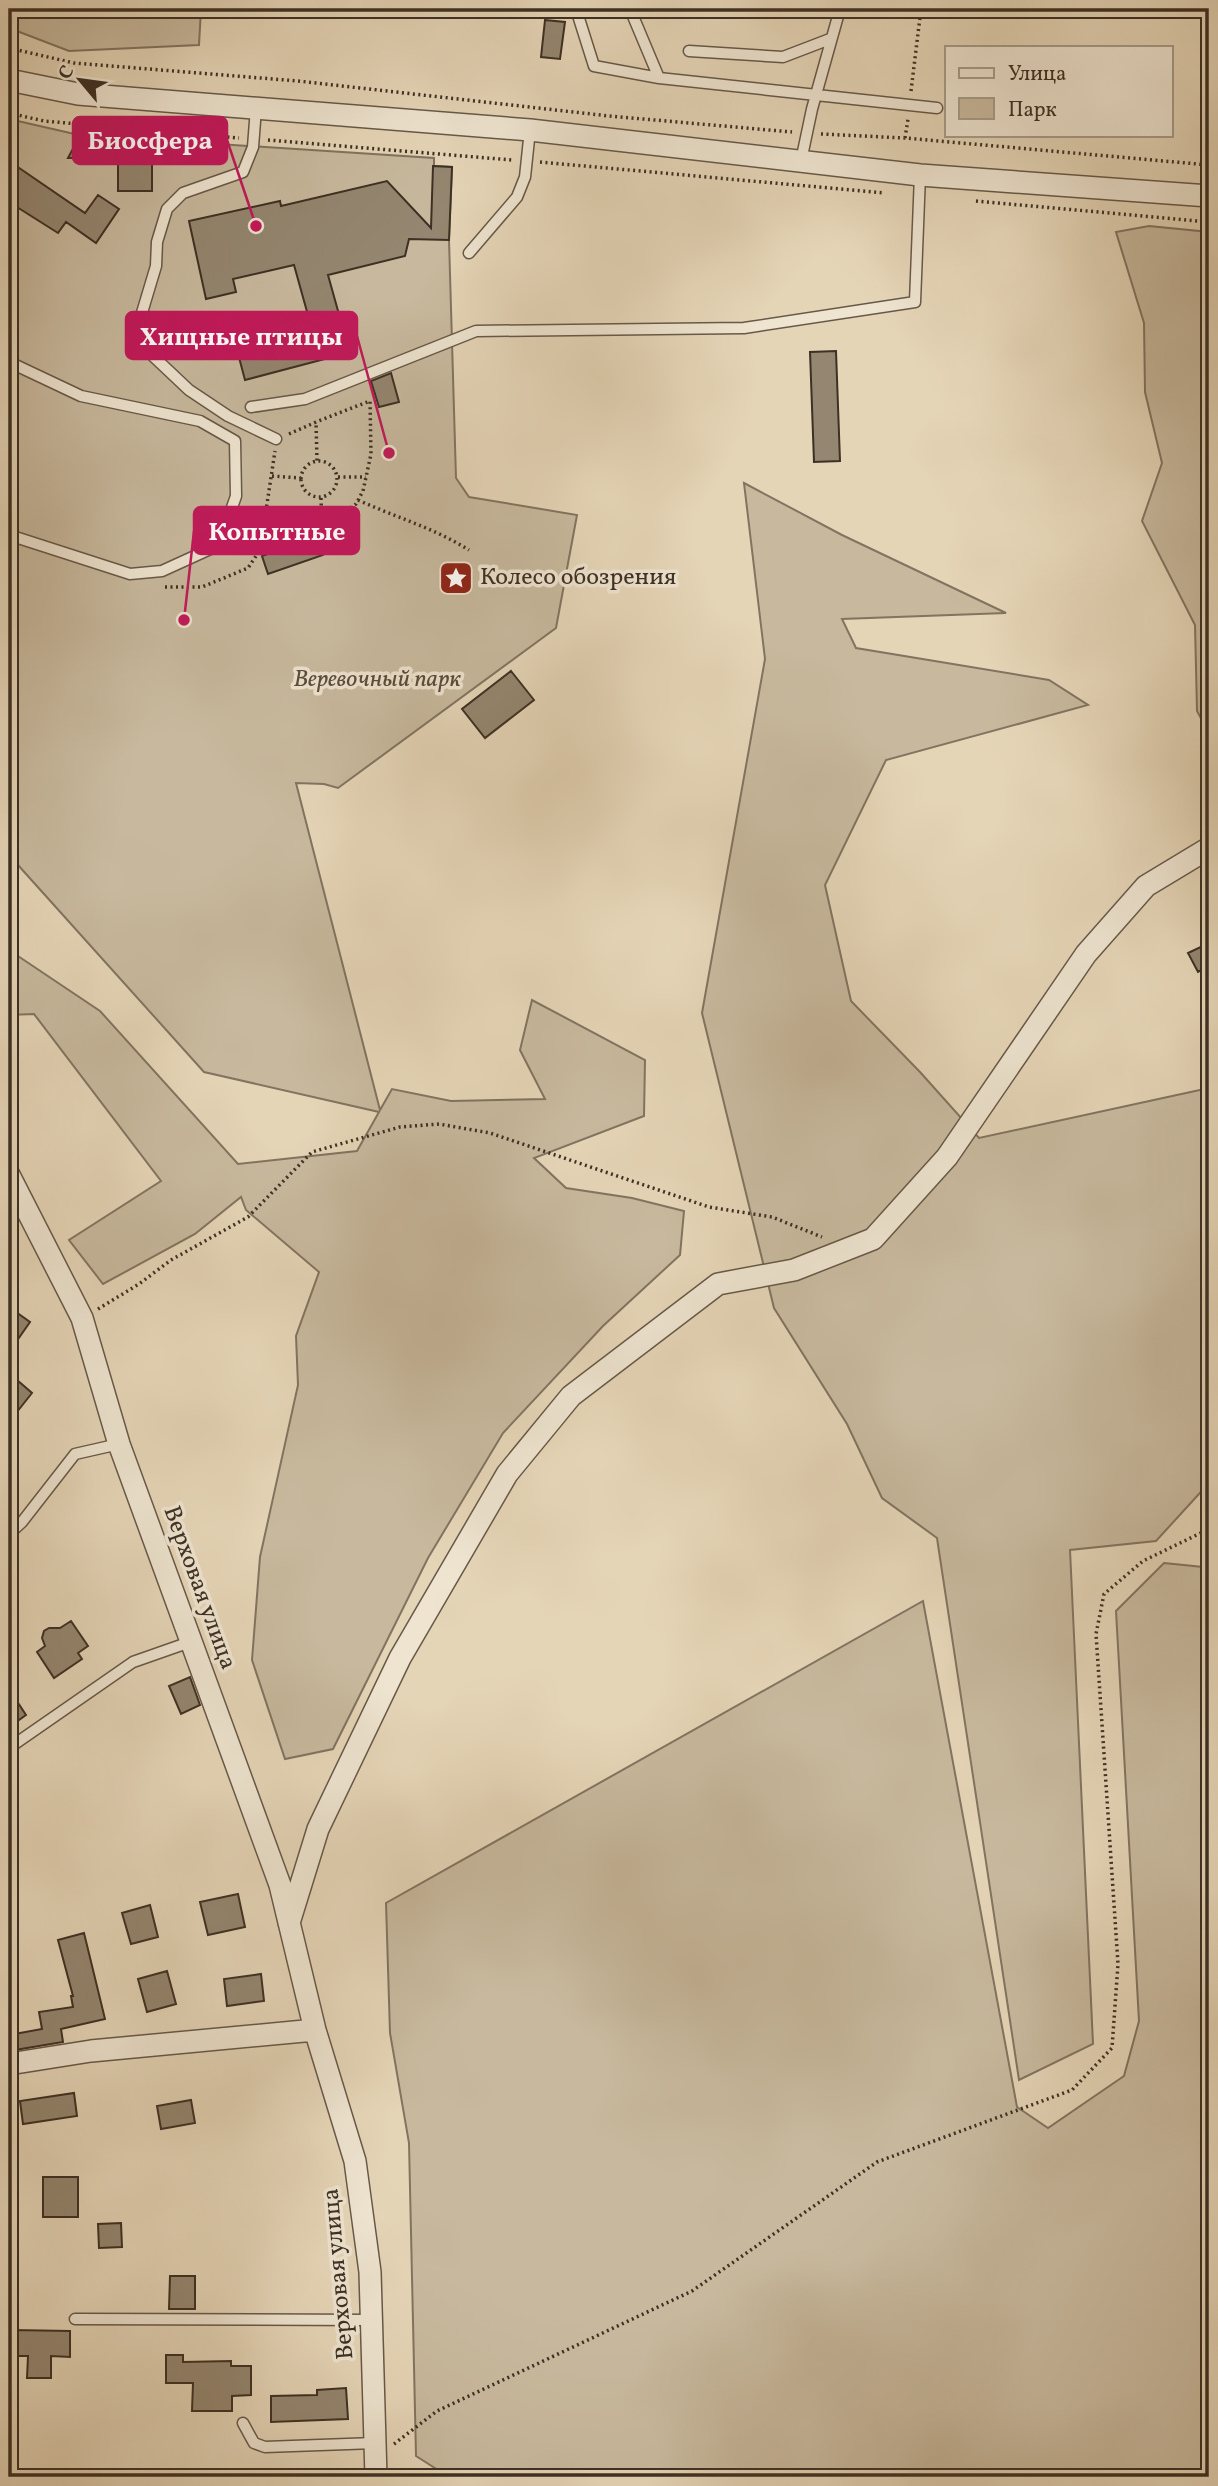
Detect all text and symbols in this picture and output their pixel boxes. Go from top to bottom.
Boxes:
north arrow [46,46,116,116]
legend [945,46,1172,136]
text: Улица [1008,60,1066,89]
text: С [53,61,81,84]
text: Парк [1008,96,1057,125]
callout: Биосфера [73,117,227,164]
text: Биосфера [87,124,213,160]
callout: Хищные птицы [126,312,357,359]
text: Хищные птицы [139,320,343,356]
callout: Копытные [194,507,359,554]
text: Копытные [208,515,346,551]
place icon: Колесо обозрения [437,559,475,597]
place label: Колесо обозрения [480,561,676,595]
park label: Веревочный парк [294,663,461,697]
street label: Верховая улица [154,1501,244,1675]
street label: Верховая улица [315,2187,363,2361]

